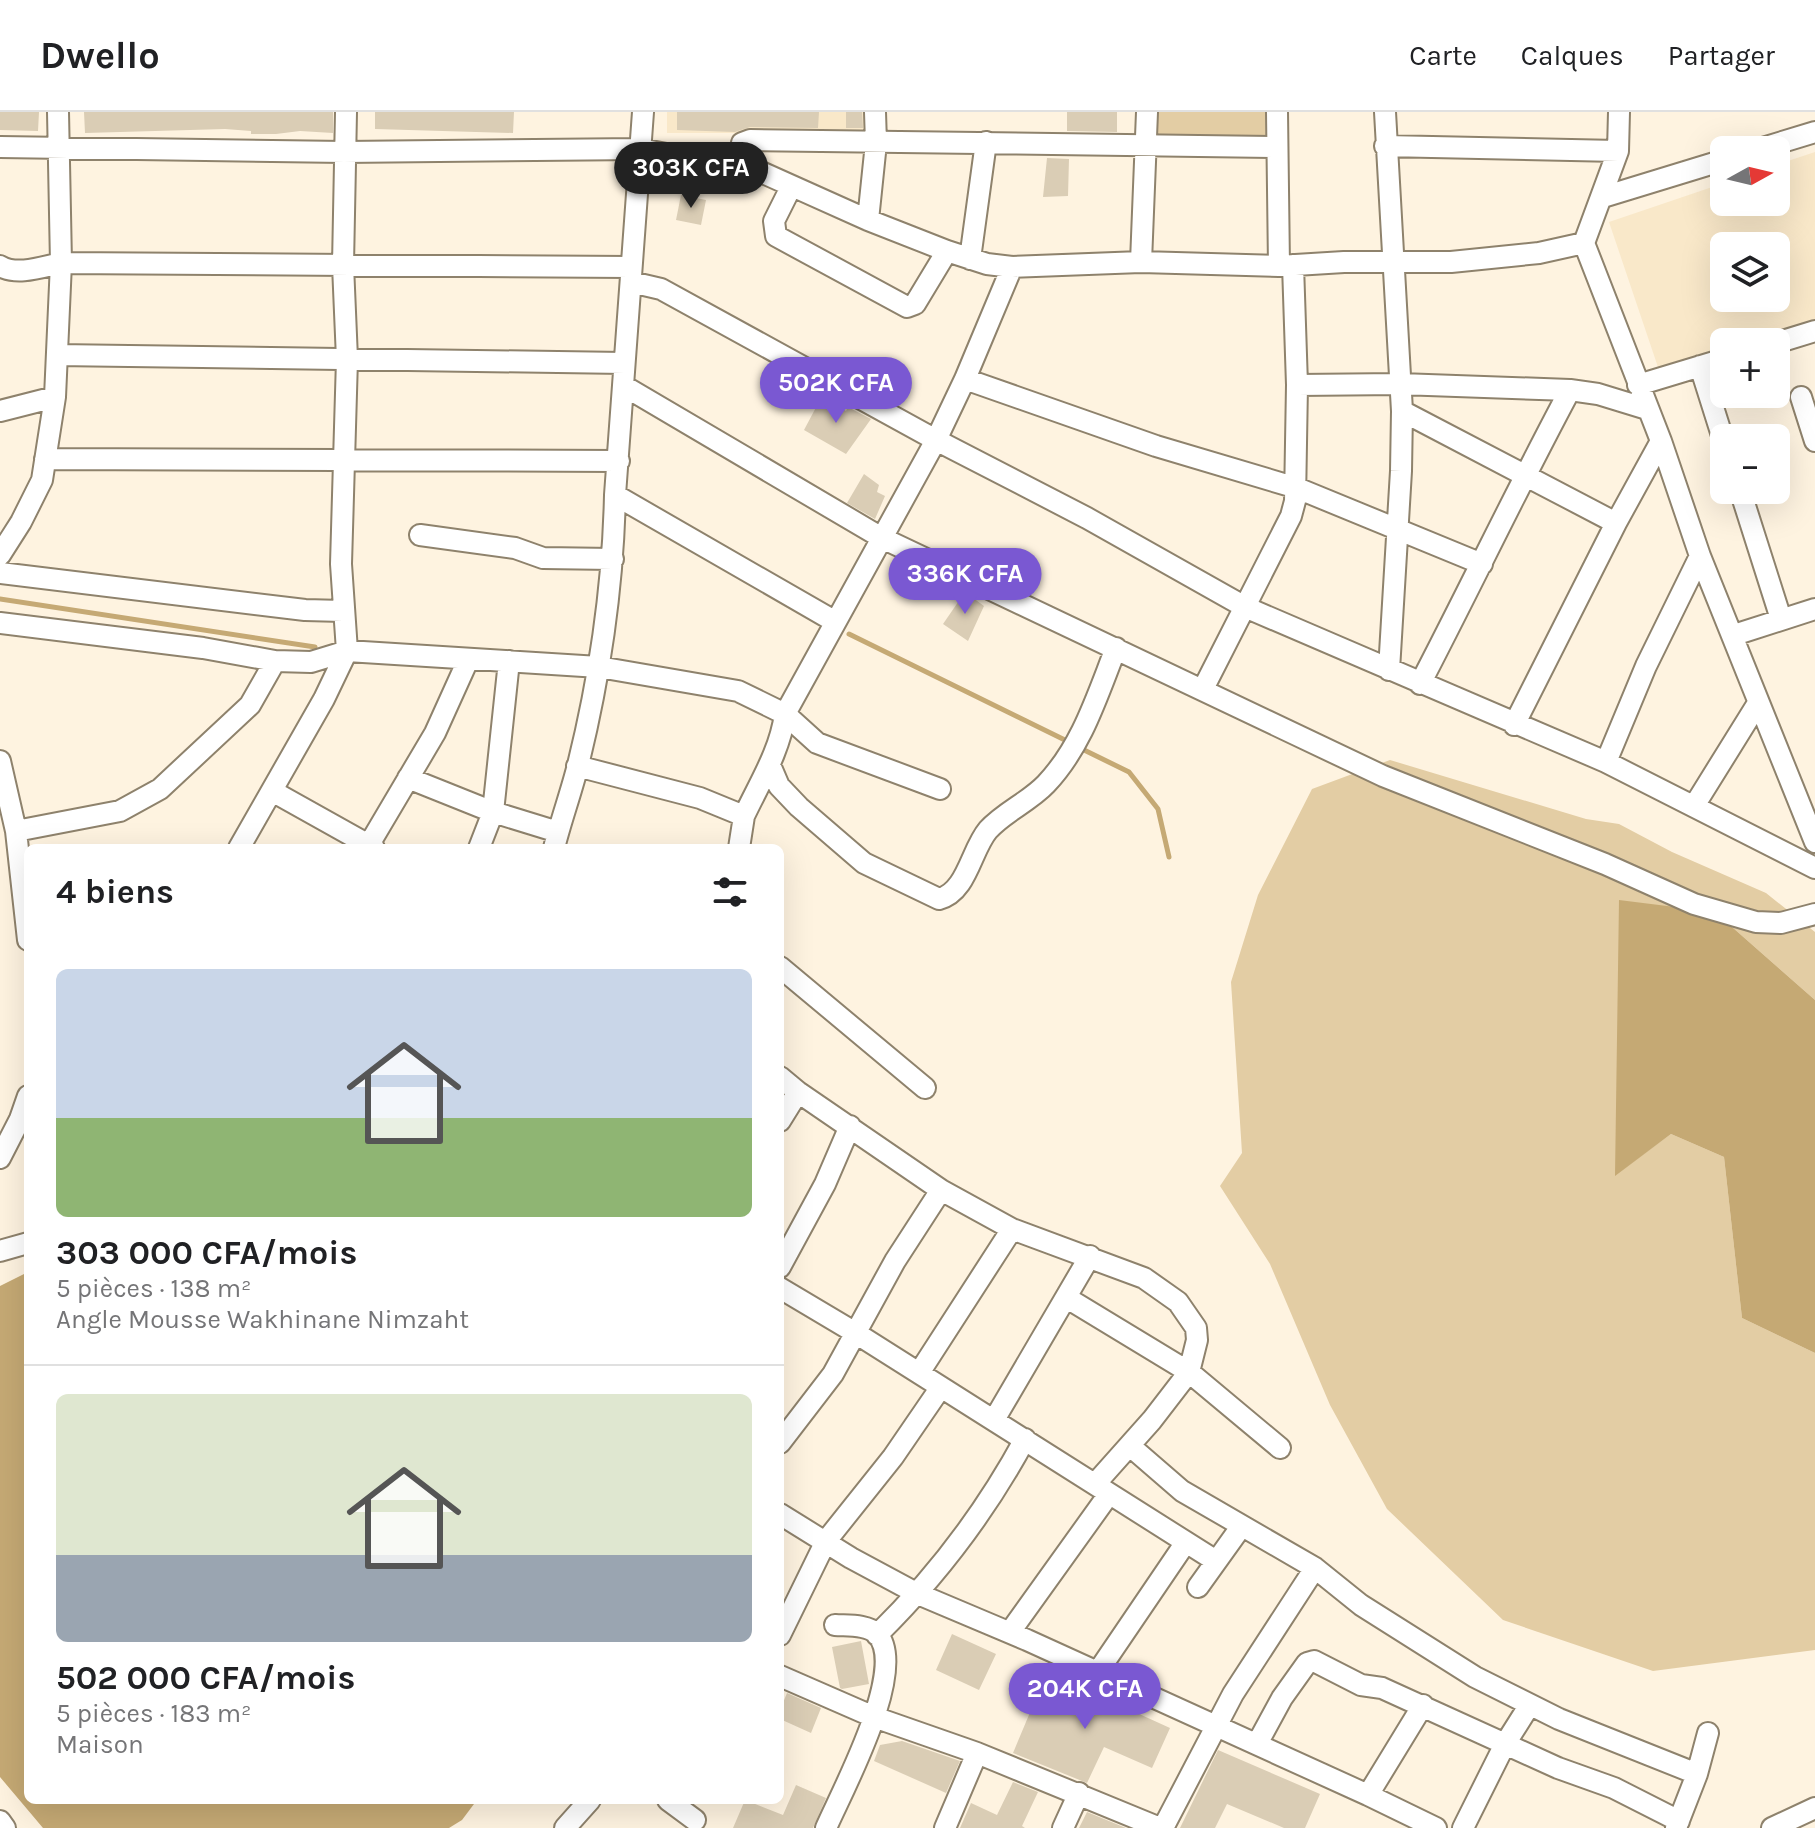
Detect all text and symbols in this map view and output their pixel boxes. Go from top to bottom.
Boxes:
text: Dwello [40,33,160,78]
text: Carte [1409,39,1477,72]
text: Calques [1521,39,1624,72]
text: Partager [1668,39,1775,72]
north arrow [1710,136,1790,216]
map controls [1710,136,1790,504]
pin: 303K CFA [608,142,774,210]
text: 303K CFA [632,152,750,183]
button: layers [1710,232,1790,312]
button: + [1710,328,1790,408]
pin: 502K CFA [753,357,919,425]
text: 502K CFA [778,367,894,398]
button: − [1710,424,1790,504]
pin: 336K CFA [882,548,1048,616]
text: 336K CFA [907,558,1023,589]
icon: filters [708,870,752,914]
text: 4 biens [56,872,174,912]
icon: home [332,1021,476,1165]
text: 303 000 CFA/mois [56,1233,357,1273]
text: 5 pièces · 138 m² [56,1273,251,1304]
text: Angle Mousse Wakhinane Nimzaht [56,1304,469,1335]
icon: home [332,1446,476,1590]
text: 502 000 CFA/mois [56,1658,355,1698]
pin: 204K CFA [1002,1663,1168,1731]
text: 204K CFA [1027,1673,1143,1704]
text: 5 pièces · 183 m² [56,1698,251,1729]
text: Maison [56,1729,144,1760]

